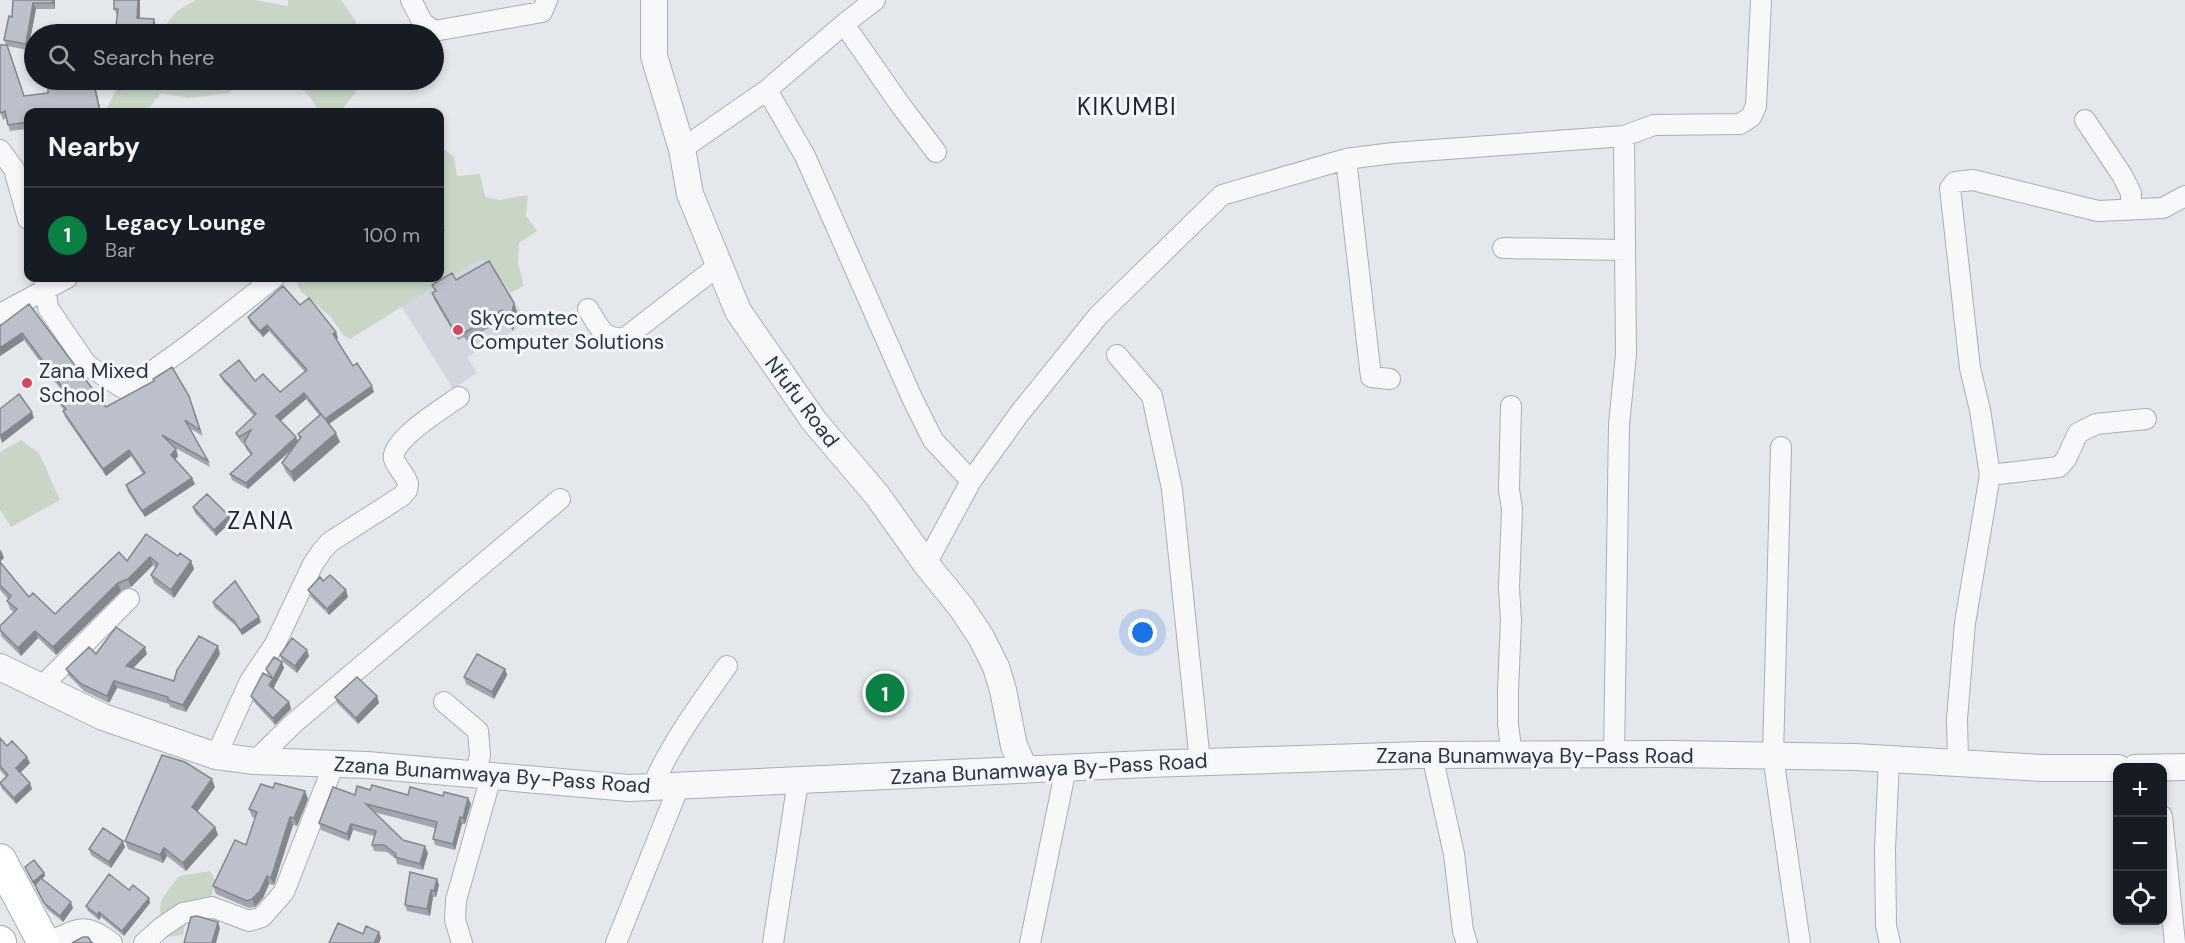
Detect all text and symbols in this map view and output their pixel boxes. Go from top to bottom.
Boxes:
search box [24,24,444,90]
icon: search [45,41,78,74]
text: Search here [93,43,214,72]
district label: KIKUMBI [1077,91,1177,122]
text: Nearby [48,130,140,164]
text: Legacy Lounge [105,208,266,237]
text: 1 [64,222,71,248]
text: 100 m [363,222,420,248]
text: Bar [105,237,135,263]
place label: Skycomtec Computer Solutions [470,304,664,356]
marker: Skycomtec Computer Solutions [451,323,465,337]
street label: Nfufu Road [759,351,845,453]
place label: Zana Mixed School [39,357,149,409]
marker: Zana Mixed School [20,376,34,390]
district label: ZANA [227,505,295,536]
your location [1128,618,1157,647]
pin: 1 [866,670,904,716]
street label: Zzana Bunamwaya By-Pass Road [1376,742,1694,770]
street label: Zzana Bunamwaya By-Pass Road [890,747,1208,791]
street label: Zzana Bunamwaya By-Pass Road [333,750,651,800]
map controls [2113,763,2167,925]
button: + [2113,763,2167,817]
button: − [2113,817,2167,871]
button: locate [2113,871,2167,925]

